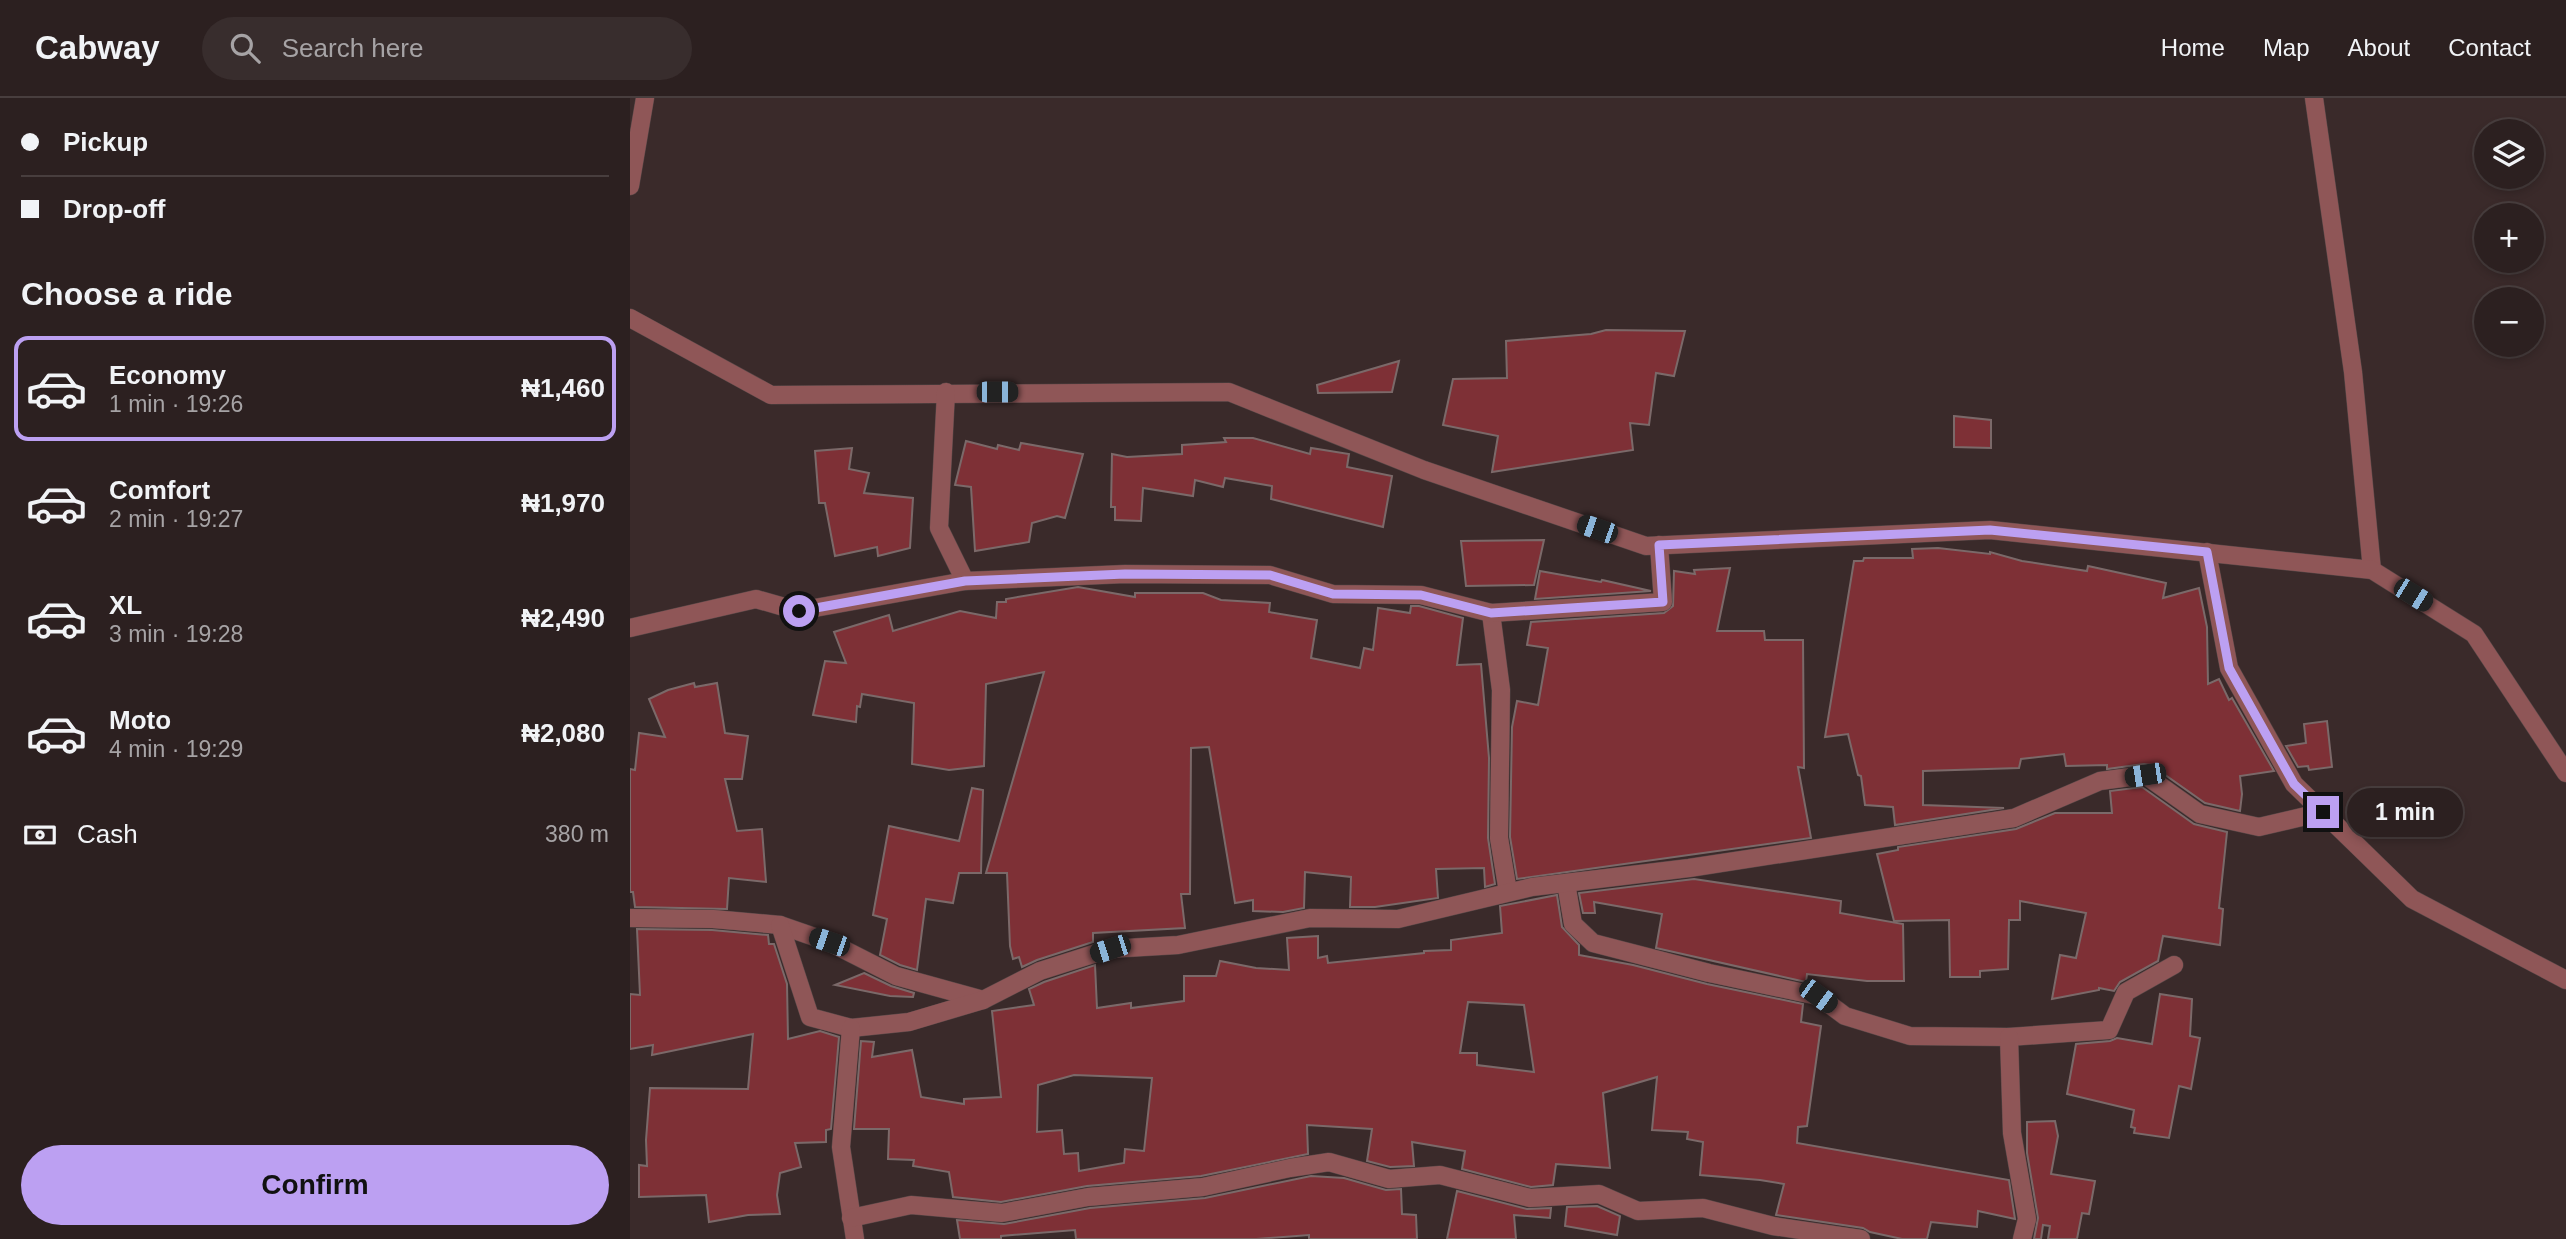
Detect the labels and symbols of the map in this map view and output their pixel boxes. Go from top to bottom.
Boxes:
car [977,382,1019,403]
car [1574,512,1621,546]
car [2390,575,2437,615]
route start [783,595,815,627]
car [2123,761,2168,789]
callout: 1 min [2348,788,2463,836]
route end [2307,796,2339,828]
car [806,925,853,959]
car [1087,933,1134,965]
car [1795,975,1842,1017]

